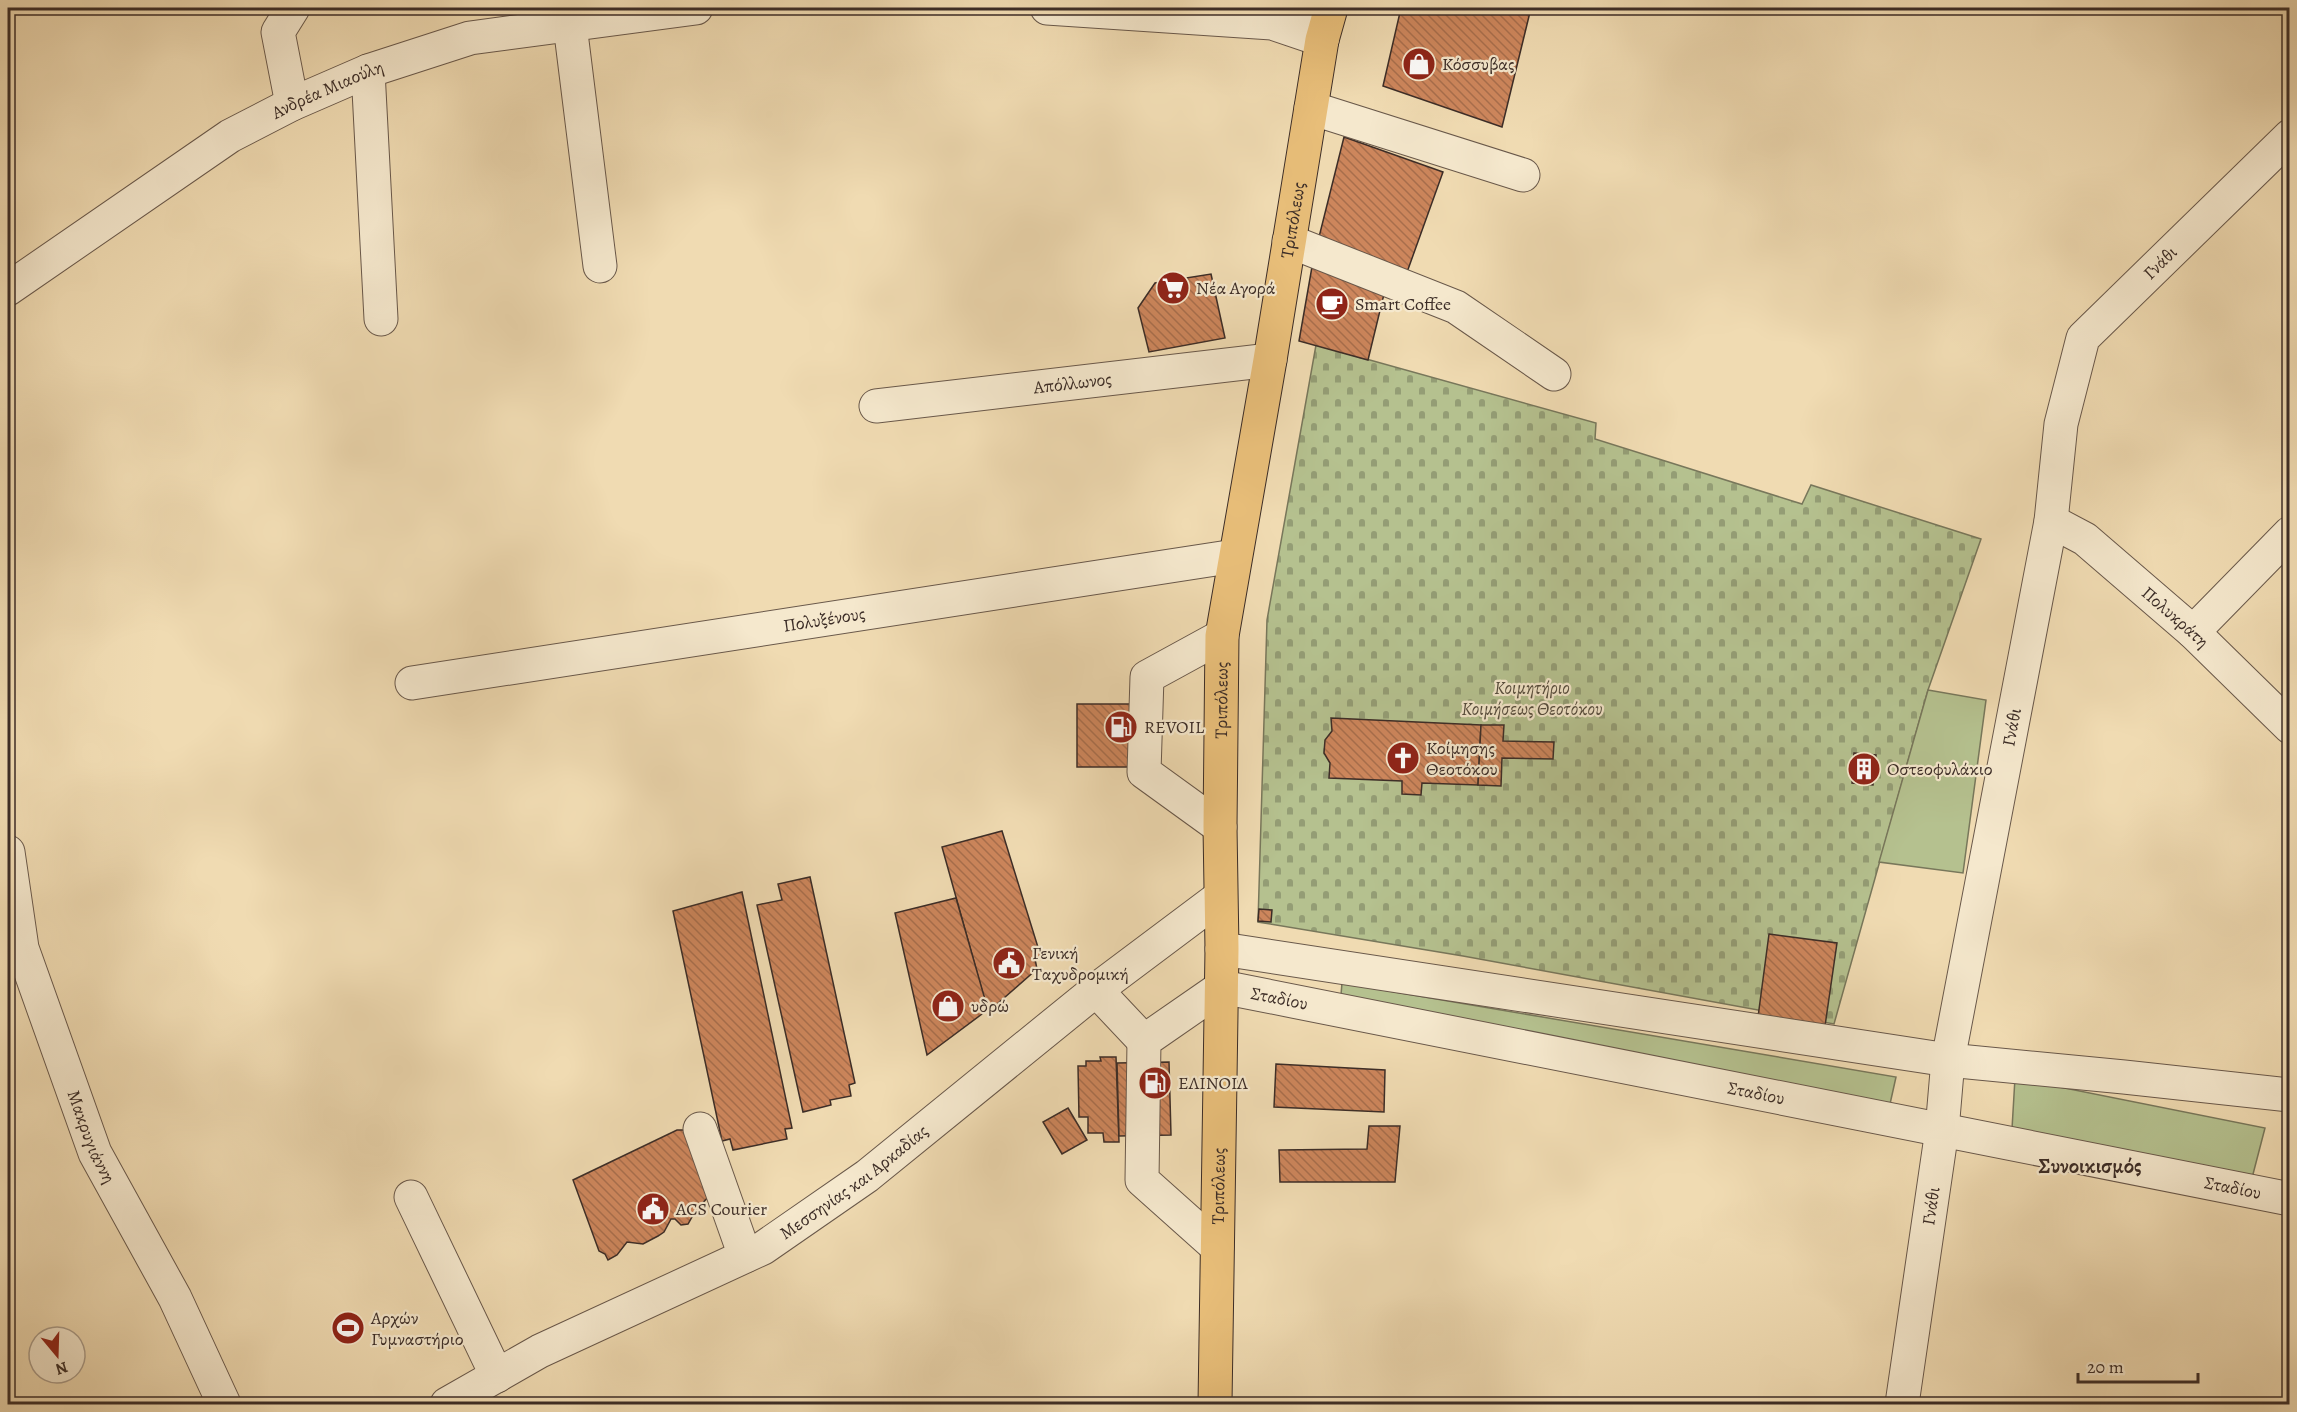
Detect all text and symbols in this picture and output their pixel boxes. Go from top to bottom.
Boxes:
shop icon: Κόσσυβας [1401,46,1437,82]
place label: Κόσσυβας [1442,52,1514,76]
street label: Ανδρέα Μιαούλη [267,55,387,125]
street label: Τριπόλεως [1275,180,1311,260]
street label: Γνάθι [2138,241,2182,285]
supermarket icon: Νέα Αγορά [1155,270,1191,306]
place label: Νέα Αγορά [1196,276,1276,300]
cafe icon: Smart Coffee [1314,286,1350,322]
place label: Smart Coffee [1355,292,1451,316]
street label: Απόλλωνος [1031,367,1113,400]
street label: Πολυκράτη [2136,581,2214,653]
street label: Πολυξένους [781,601,867,638]
street label: Τριπόλεως [1209,661,1234,739]
park label: Κοιμητήριο Κοιμήσεως Θεοτόκου [1461,676,1603,721]
street label: Γνάθι [1996,706,2027,748]
fuel station icon: REVOIL [1103,709,1139,745]
place label: REVOIL [1144,715,1205,739]
place label: Κοίμησης Θεοτόκου [1426,736,1498,781]
church icon: Κοίμησης Θεοτόκου [1385,740,1421,776]
building icon: Οστεοφυλάκιο [1846,751,1882,787]
place label: Οστεοφυλάκιο [1887,757,1993,781]
place label: Γενική Ταχυδρομική [1032,941,1129,986]
public building icon: Γενική Ταχυδρομική [991,945,1027,981]
street label: Σταδίου [1249,981,1310,1016]
shop icon: υδρώ [930,988,966,1024]
place label: υδρώ [971,994,1009,1018]
fuel station icon: ΕΛΙΝΟΙΛ [1137,1065,1173,1101]
place label: ΕΛΙΝΟΙΛ [1178,1071,1248,1095]
street label: Σταδίου [1726,1076,1787,1110]
street label: Μακρυγιάννη [62,1087,121,1187]
street label: Μεσσηνίας και Αρκαδίας [775,1119,933,1245]
street label: Τριπόλεως [1206,1147,1231,1225]
district label: Συνοικισμός [2038,1152,2142,1180]
street label: Σταδίου [2202,1170,2263,1205]
street label: Γνάθι [1916,1185,1946,1227]
public building icon: ACS Courier [635,1191,671,1227]
place label: ACS Courier [675,1197,767,1221]
place label: Αρχών Γυμναστήριο [370,1306,464,1351]
sports icon: Αρχών Γυμναστήριο [330,1310,366,1346]
north arrow [27,1325,87,1385]
scale bar [2078,1346,2198,1384]
text: 20 m [2087,1355,2124,1379]
text: N [52,1356,71,1381]

